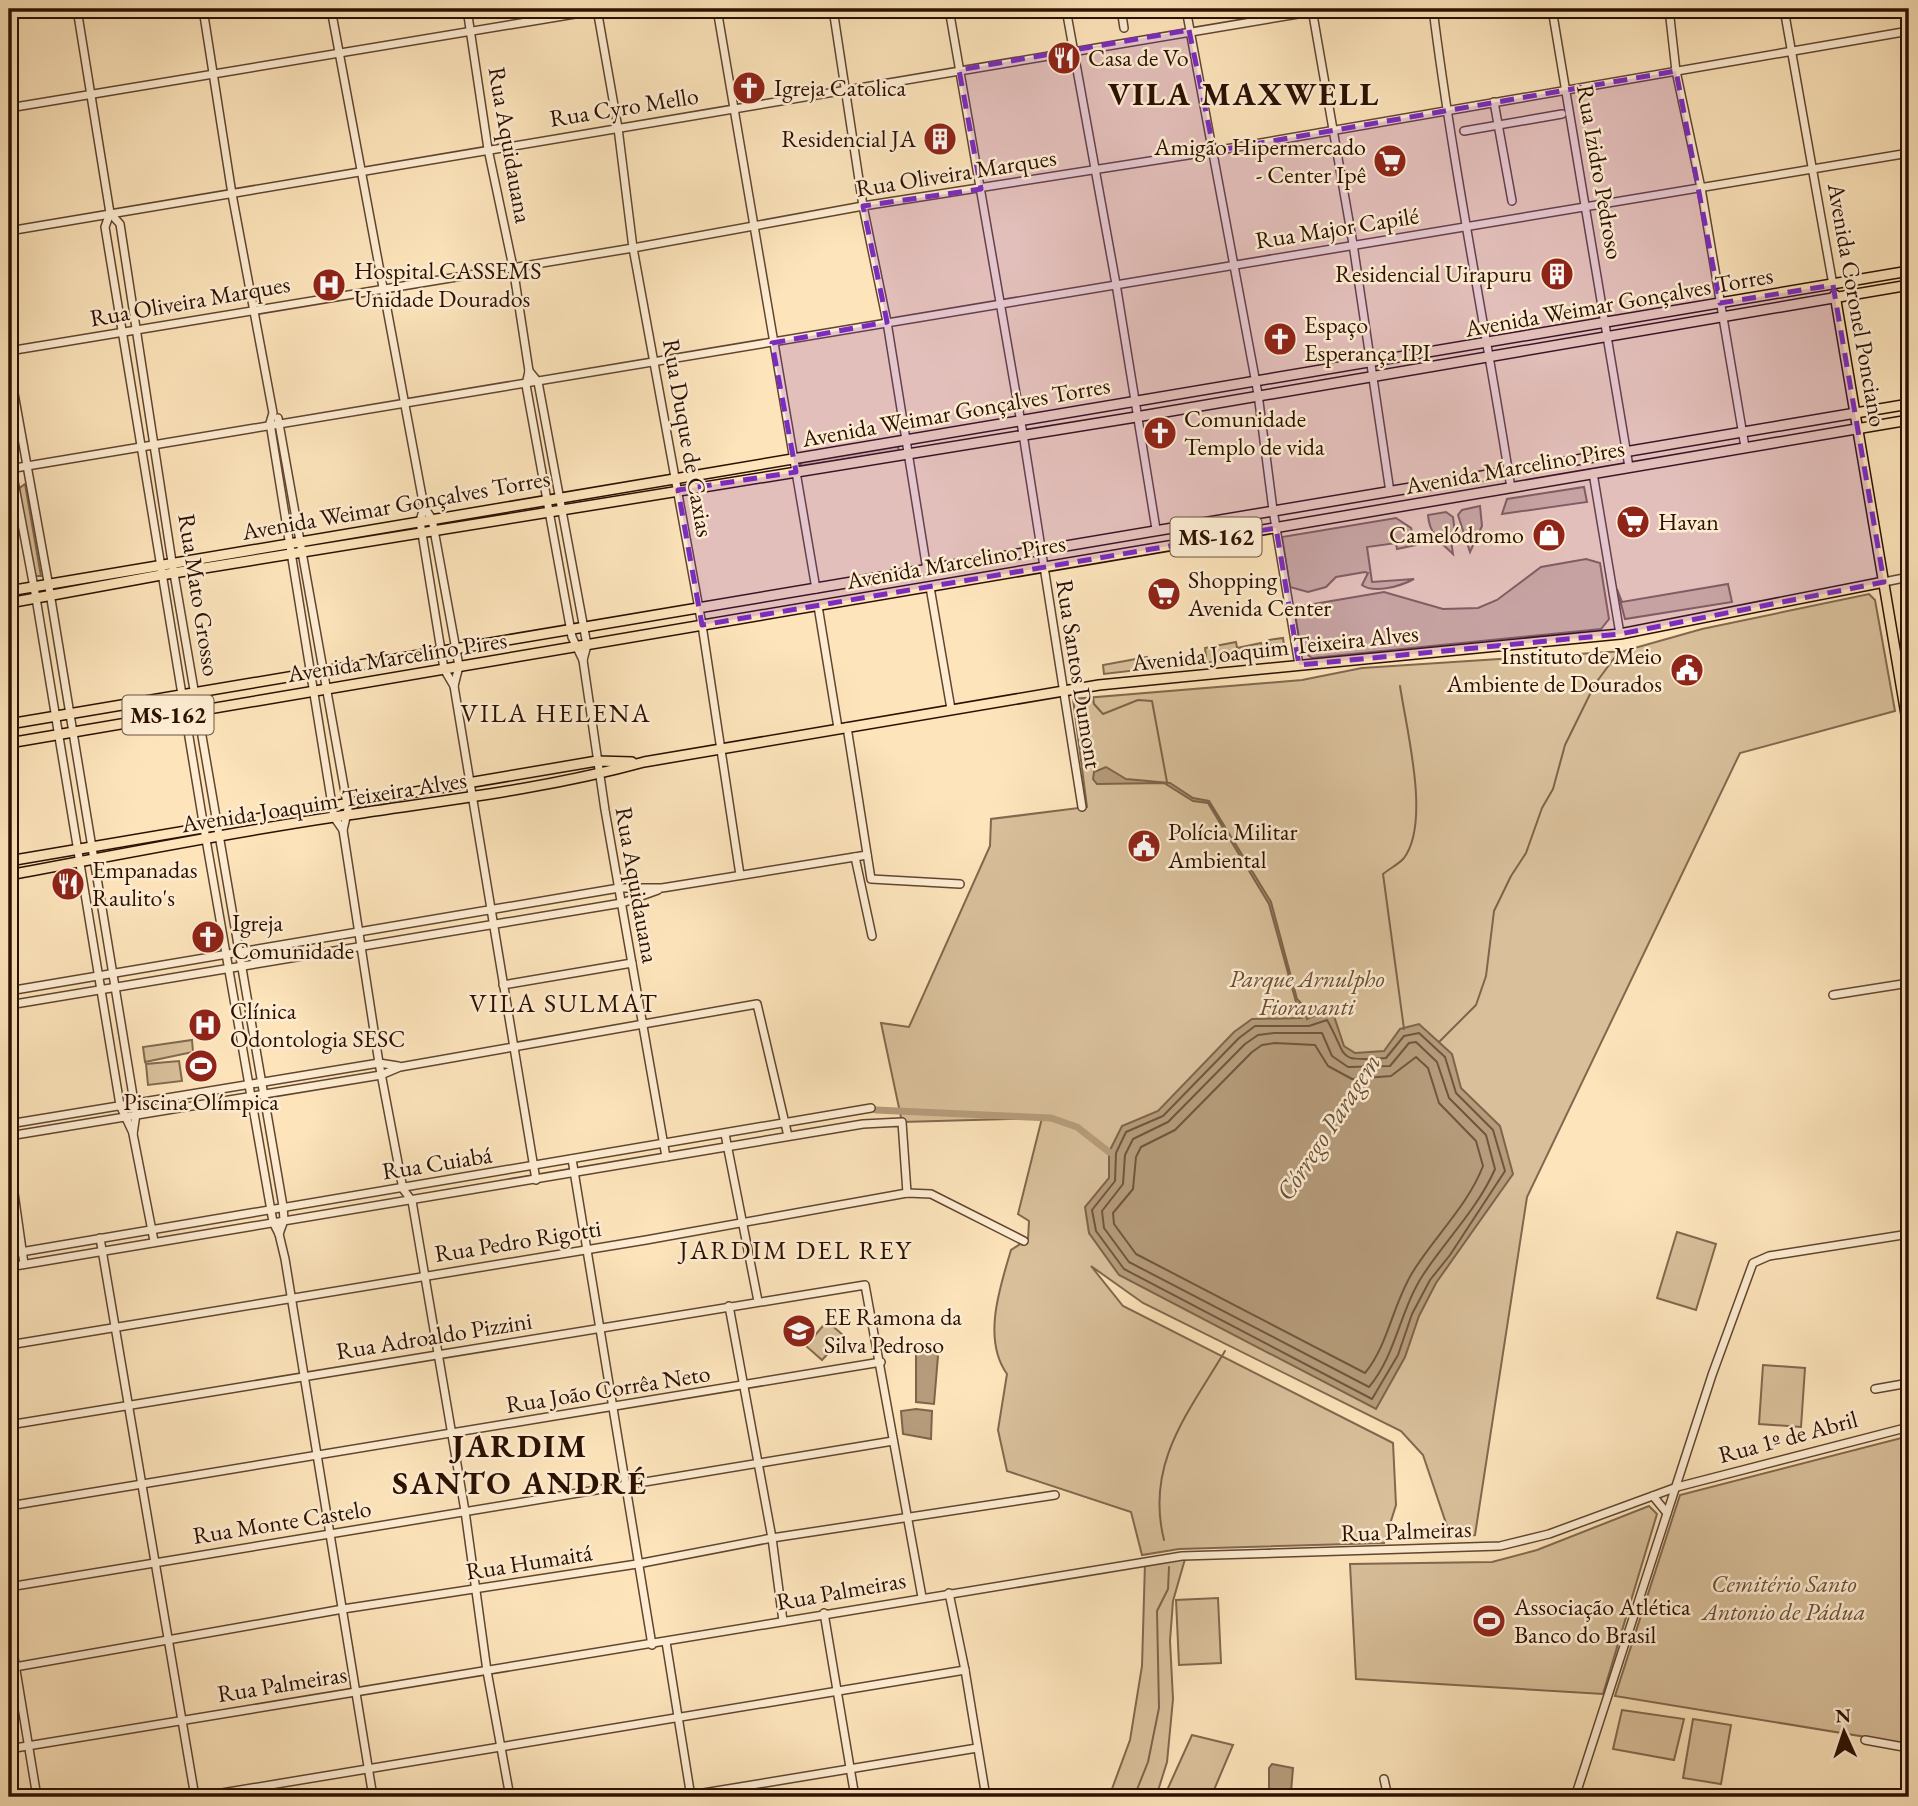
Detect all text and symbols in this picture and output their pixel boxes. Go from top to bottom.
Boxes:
restaurant icon: Casa de Vo [1045,39,1083,77]
place label: Casa de Vo [1088,42,1189,73]
street label: Rua Aquidauana [482,64,540,226]
church icon: Igreja Catolica [730,69,768,107]
place label: Igreja Catolica [774,72,906,103]
district label: VILA MAXWELL [1108,73,1380,115]
street label: Rua Cyro Mello [547,79,701,134]
street label: Rua Izidro Pedroso [1570,82,1631,262]
building icon: Residencial JA [921,120,959,158]
place label: Residencial JA [781,123,916,154]
place label: Amigão Hipermercado - Center Ipê [1153,131,1366,190]
street label: Rua Oliveira Marques [853,141,1058,204]
supermarket icon: Amigão Hipermercado - Center Ipê [1371,142,1409,180]
street label: Avenida Coronel Ponciano [1821,180,1894,429]
street label: Rua Major Capilé [1253,199,1421,256]
place label: Hospital CASSEMS Unidade Dourados [354,255,541,314]
building icon: Residencial Uirapuru [1538,255,1576,293]
place label: Residencial Uirapuru [1335,258,1532,289]
street label: Avenida Weimar Gonçalves Torres [1461,259,1775,344]
hospital icon: Hospital CASSEMS Unidade Dourados [310,266,348,304]
street label: Rua Oliveira Marques [87,268,292,333]
place label: Espaço Esperança IPI [1304,309,1431,368]
church icon: Espaço Esperança IPI [1261,320,1299,358]
street label: Rua Duque de Caxias [656,336,721,539]
street label: Avenida Weimar Gonçalves Torres [798,369,1112,454]
place label: Comunidade Templo de vida [1184,403,1325,462]
church icon: Comunidade Templo de vida [1141,414,1179,452]
street label: Avenida Marcelino Pires [1402,432,1627,501]
street label: Avenida Weimar Gonçalves Torres [238,462,552,547]
supermarket icon: Havan [1614,503,1652,541]
place label: Havan [1658,506,1719,537]
street label: Rua Mato Grosso [171,512,228,678]
shop icon: Camelódromo [1530,516,1568,554]
road number: MS-162 [1170,517,1262,556]
place label: Camelódromo [1389,519,1524,550]
street label: Avenida Marcelino Pires [843,527,1068,596]
place label: Shopping Avenida Center [1187,564,1331,623]
supermarket icon: Shopping Avenida Center [1145,575,1183,613]
street label: Rua Santos Dumont [1049,577,1110,771]
street label: Avenida Joaquim Teixeira Alves [1129,617,1420,678]
street label: Avenida Marcelino Pires [284,624,509,689]
place label: Instituto de Meio Ambiente de Dourados [1445,640,1662,699]
public building icon: Instituto de Meio Ambiente de Dourados [1668,651,1706,689]
road number: MS-162 [122,695,214,734]
district label: VILA HELENA [461,696,651,730]
street label: Avenida Joaquim Teixeira Alves [178,764,469,840]
street label: Rua Aquidauana [609,804,667,966]
place label: Polícia Militar Ambiental [1167,816,1298,875]
public building icon: Polícia Militar Ambiental [1125,827,1163,865]
place label: Empanadas Raulito's [92,854,197,913]
restaurant icon: Empanadas Raulito's [49,865,87,903]
place label: Igreja Comunidade [232,907,354,966]
church icon: Igreja Comunidade [189,918,227,956]
park label: Parque Arnulpho Fioravanti [1229,963,1385,1022]
district label: VILA SULMAT [469,986,659,1020]
place label: Clínica Odontologia SESC [230,995,405,1054]
hospital icon: Clínica Odontologia SESC [186,1006,224,1044]
sports icon: Piscina Olímpica [182,1047,220,1085]
water label: Córrego Paragem [1268,1047,1388,1207]
place label: Piscina Olímpica [123,1086,279,1117]
street label: Rua Cuiabá [380,1138,494,1186]
street label: Rua Pedro Rigotti [432,1212,604,1269]
district label: JARDIM DEL REY [677,1233,913,1267]
place label: EE Ramona da Silva Pedroso [824,1301,962,1360]
street label: Rua Adroaldo Pizzini [334,1305,534,1366]
school or university icon: EE Ramona da Silva Pedroso [780,1312,818,1350]
street label: Rua João Corrêa Neto [504,1357,712,1420]
street label: Rua 1º de Abril [1715,1403,1861,1470]
district label: JARDIM SANTO ANDRÉ [392,1425,648,1504]
street label: Rua Monte Castelo [190,1492,374,1551]
street label: Rua Palmeiras [1340,1513,1472,1548]
street label: Rua Humaitá [464,1536,595,1587]
street label: Rua Palmeiras [774,1564,908,1617]
park label: Cemitério Santo Antonio de Pádua [1700,1568,1866,1627]
place label: Associação Atlética Banco do Brasil [1513,1591,1691,1650]
sports icon: Associação Atlética Banco do Brasil [1470,1602,1508,1640]
street label: Rua Palmeiras [215,1658,349,1709]
north arrow [1810,1698,1880,1768]
text: N [1835,1703,1852,1728]

